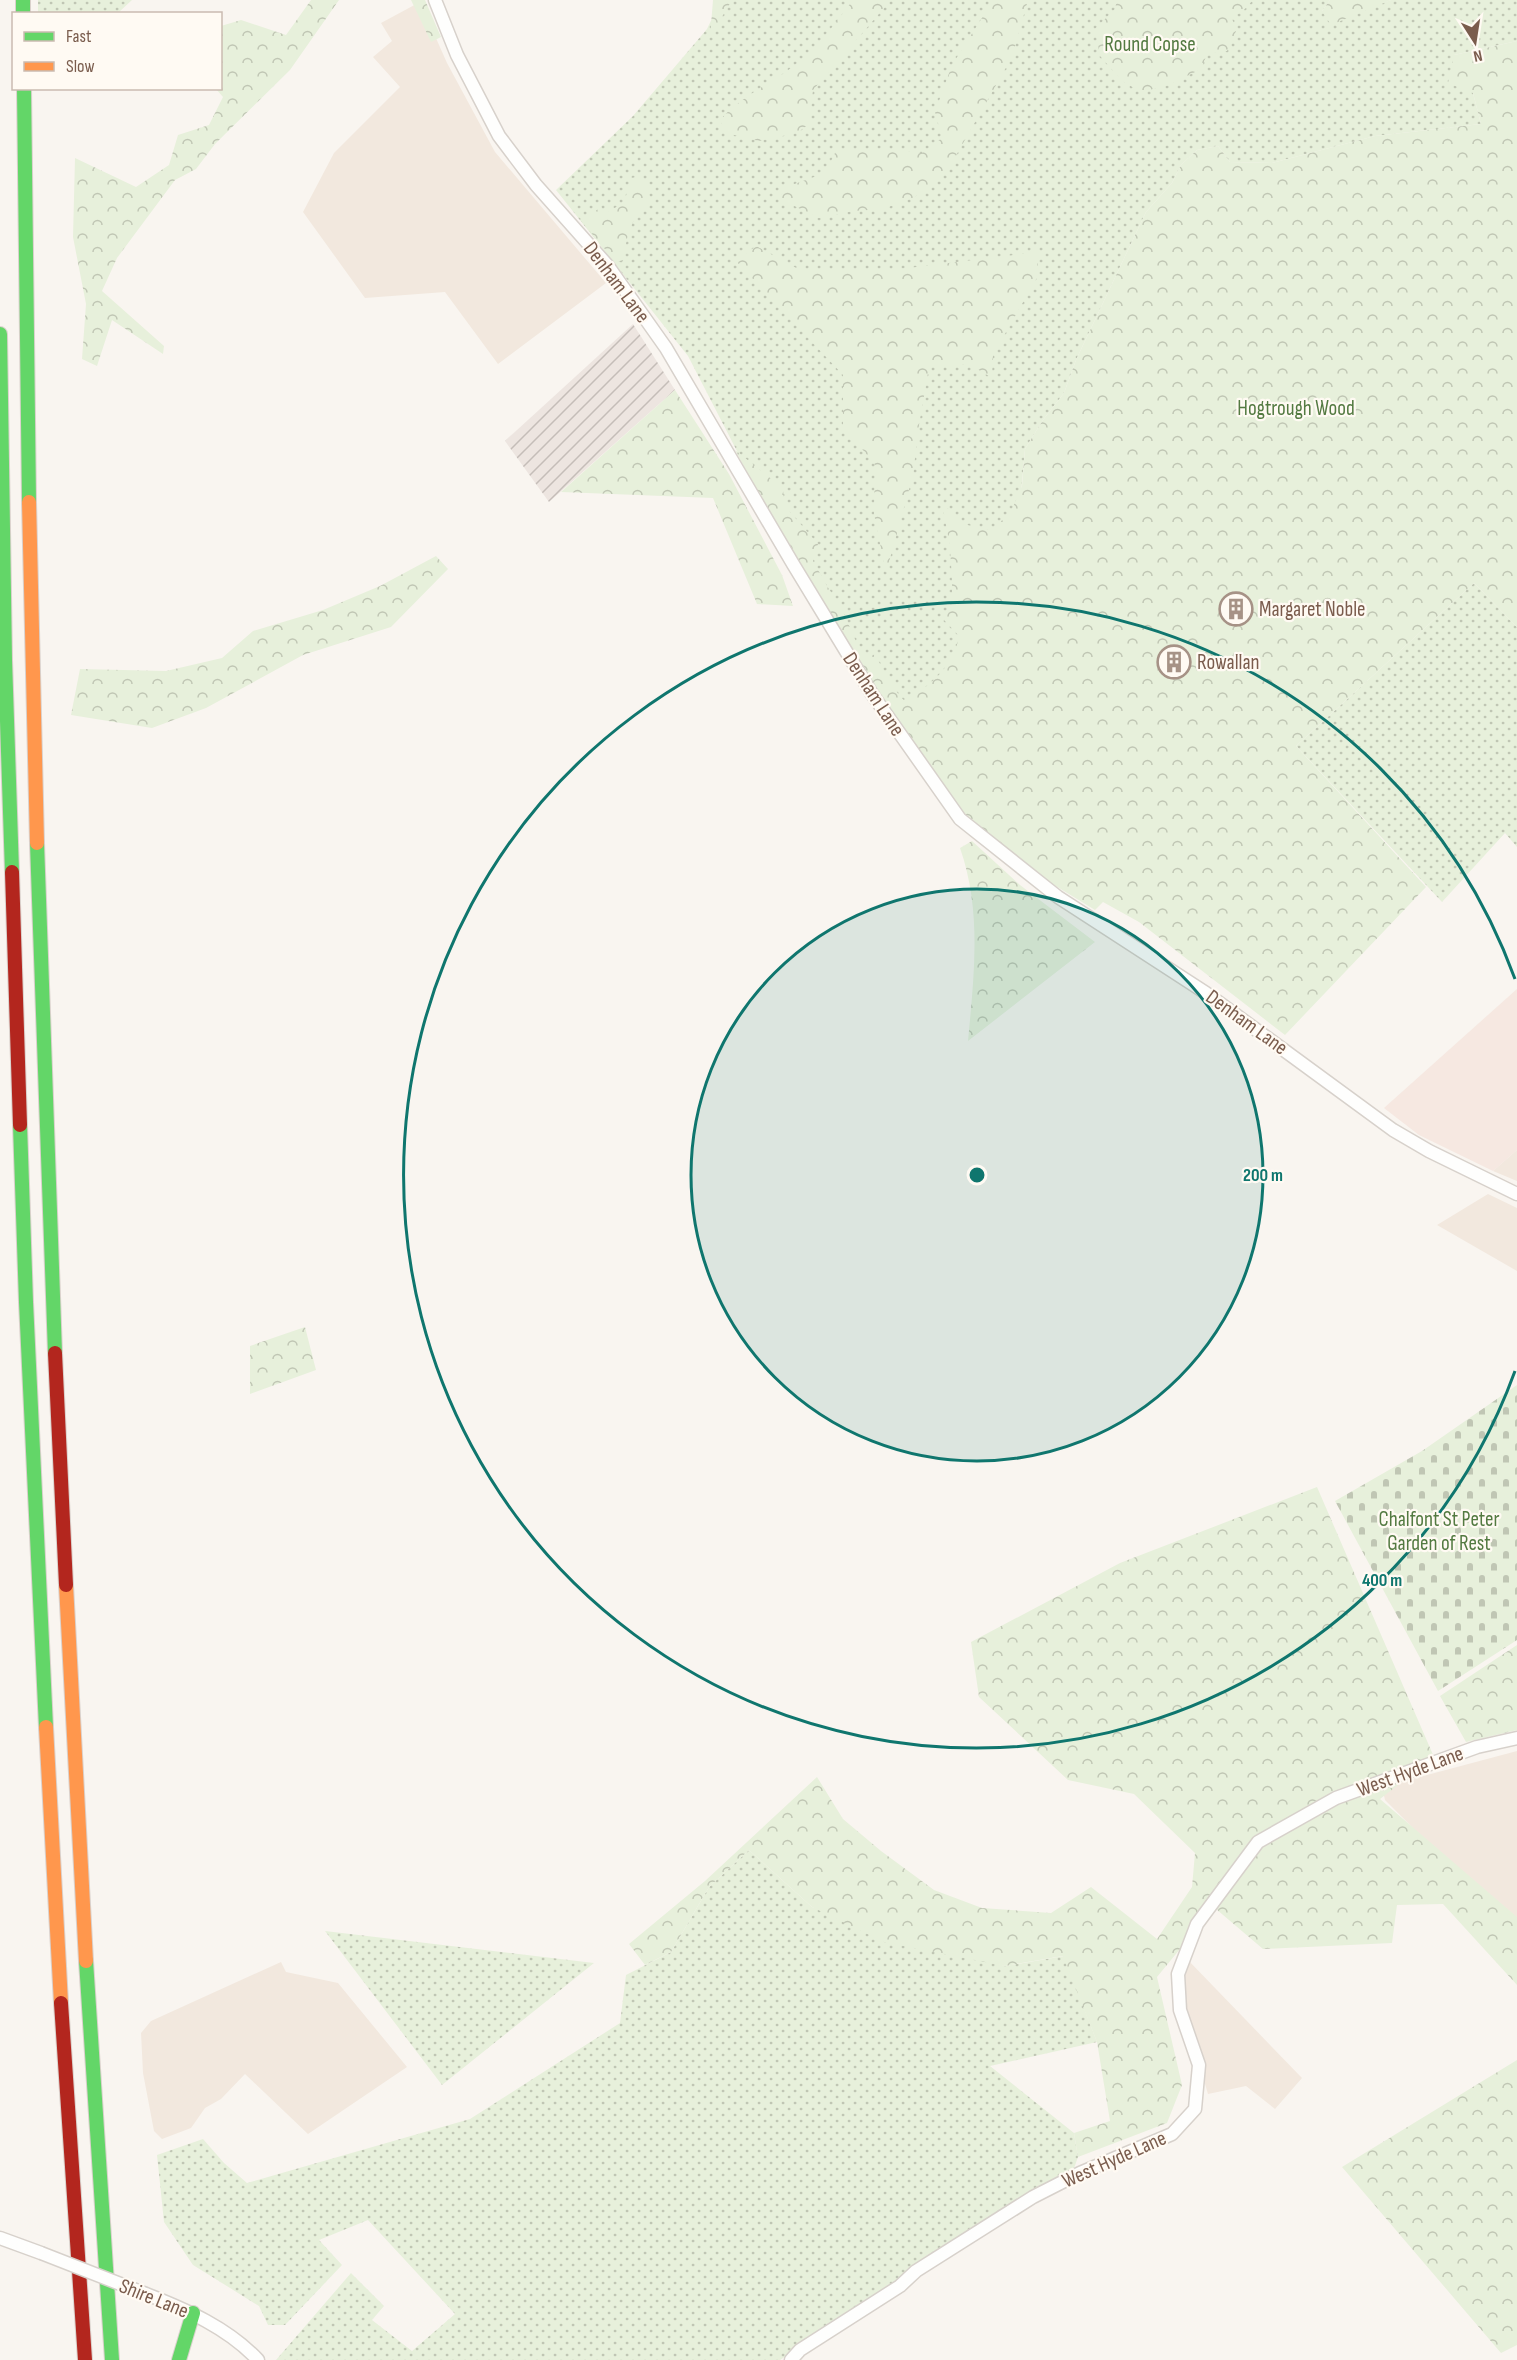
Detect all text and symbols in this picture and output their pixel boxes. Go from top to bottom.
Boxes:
legend [12,12,222,90]
north arrow [1445,12,1505,72]
text: Fast [66,26,92,47]
park label: Round Copse [1104,32,1196,57]
text: N [1472,45,1484,65]
text: Slow [66,56,95,77]
street label: Denham Lane [578,237,655,328]
park label: Hogtrough Wood [1237,396,1355,421]
building icon: Margaret Noble [1218,591,1254,627]
place label: Margaret Noble [1259,597,1366,622]
building icon: Rowallan [1156,644,1192,680]
street label: Denham Lane [837,648,910,741]
place label: Rowallan [1197,650,1260,675]
street label: Denham Lane [1201,984,1292,1060]
centre of rings [967,1165,987,1185]
text: 200 m [1243,1165,1283,1186]
park label: Chalfont St Peter Garden of Rest [1378,1507,1500,1556]
text: 400 m [1362,1570,1402,1591]
street label: West Hyde Lane [1354,1741,1467,1802]
street label: West Hyde Lane [1058,2125,1170,2194]
street label: Shire Lane [115,2273,192,2324]

